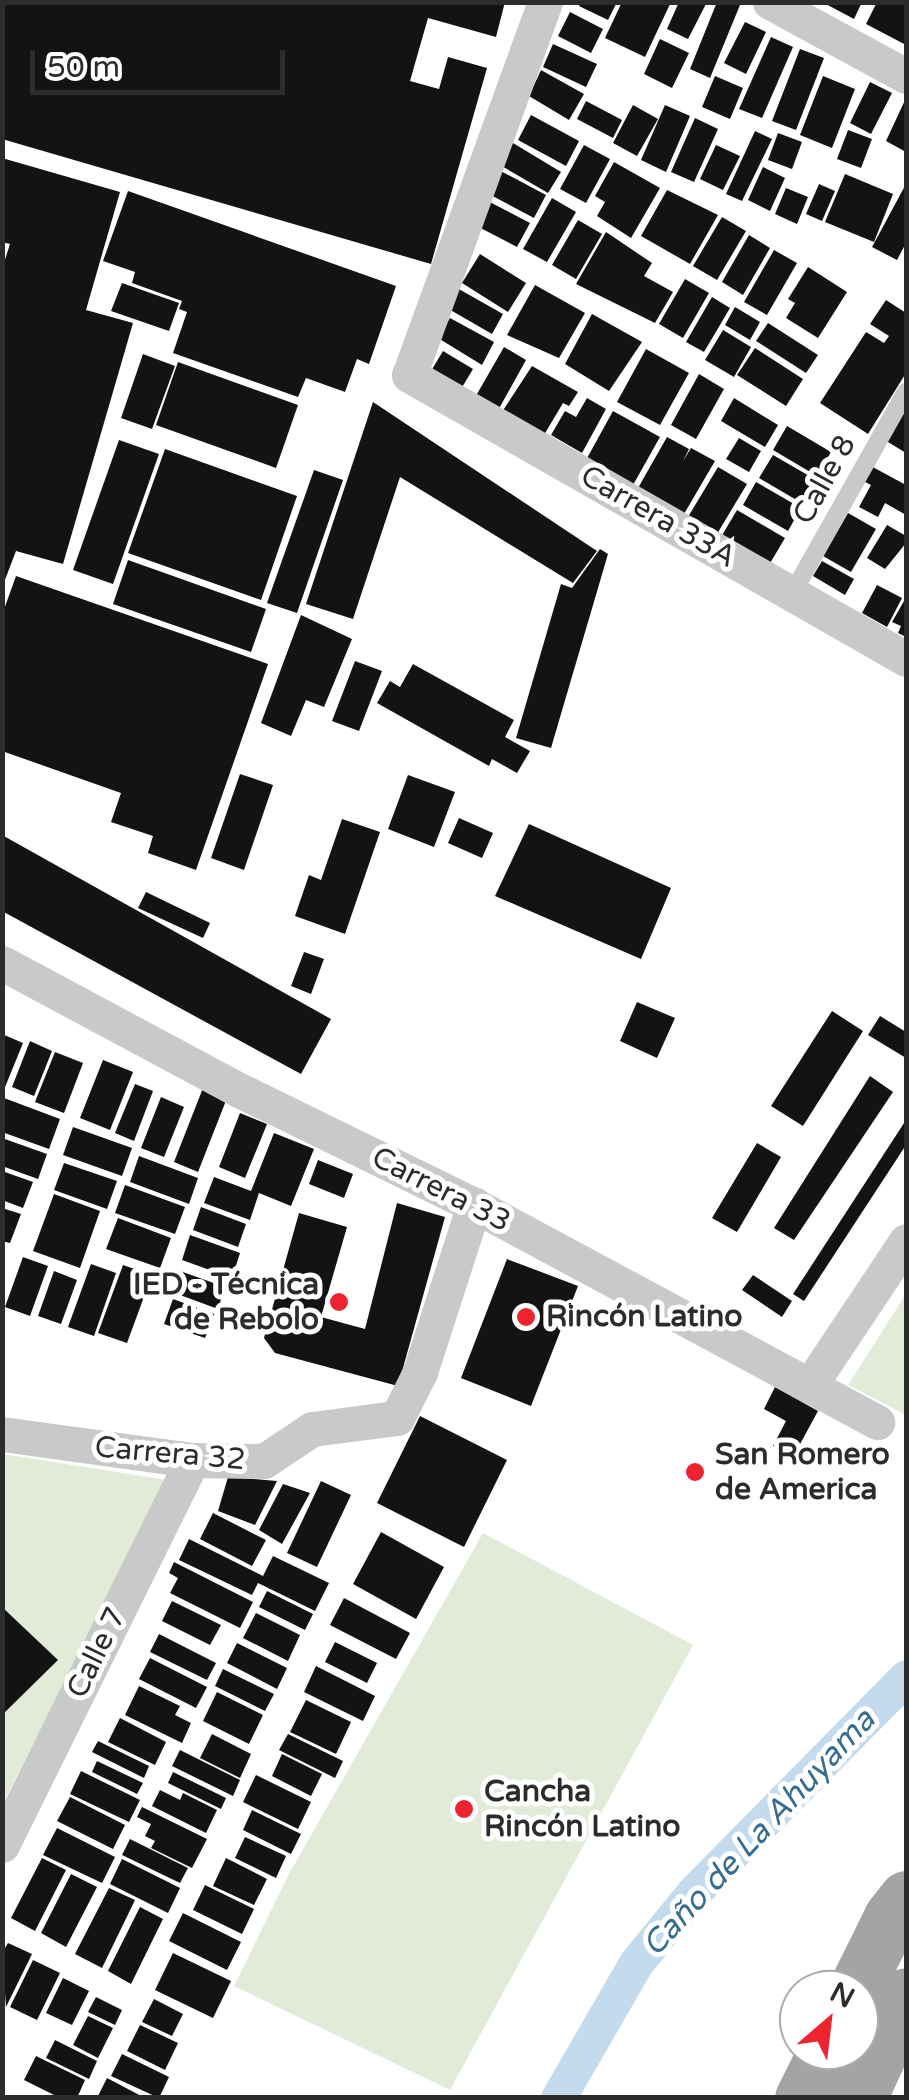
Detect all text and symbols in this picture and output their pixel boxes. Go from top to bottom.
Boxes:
scale bar [35,30,290,92]
text: 50 m [47,49,120,86]
street label: Calle 8 [786,429,864,531]
street label: Carrera 33A [574,458,742,576]
street label: Carrera 33 [366,1140,516,1240]
place label: IED - Técnica de Rebolo [133,1267,319,1338]
marker: IED - Técnica de Rebolo [328,1291,350,1313]
place label: Rincón Latino [546,1299,742,1335]
marker: Rincón Latino [515,1306,537,1328]
street label: Carrera 32 [93,1429,247,1479]
place label: San Romero de America [715,1437,890,1508]
marker: San Romero de America [684,1461,706,1483]
street label: Calle 7 [60,1602,134,1704]
water label: Caño de La Ahuyama [635,1702,883,1964]
place label: Cancha Rincón Latino [484,1774,680,1844]
marker: Cancha Rincón Latino [453,1798,475,1820]
north arrow [779,1970,879,2070]
text: N [824,1975,860,2016]

